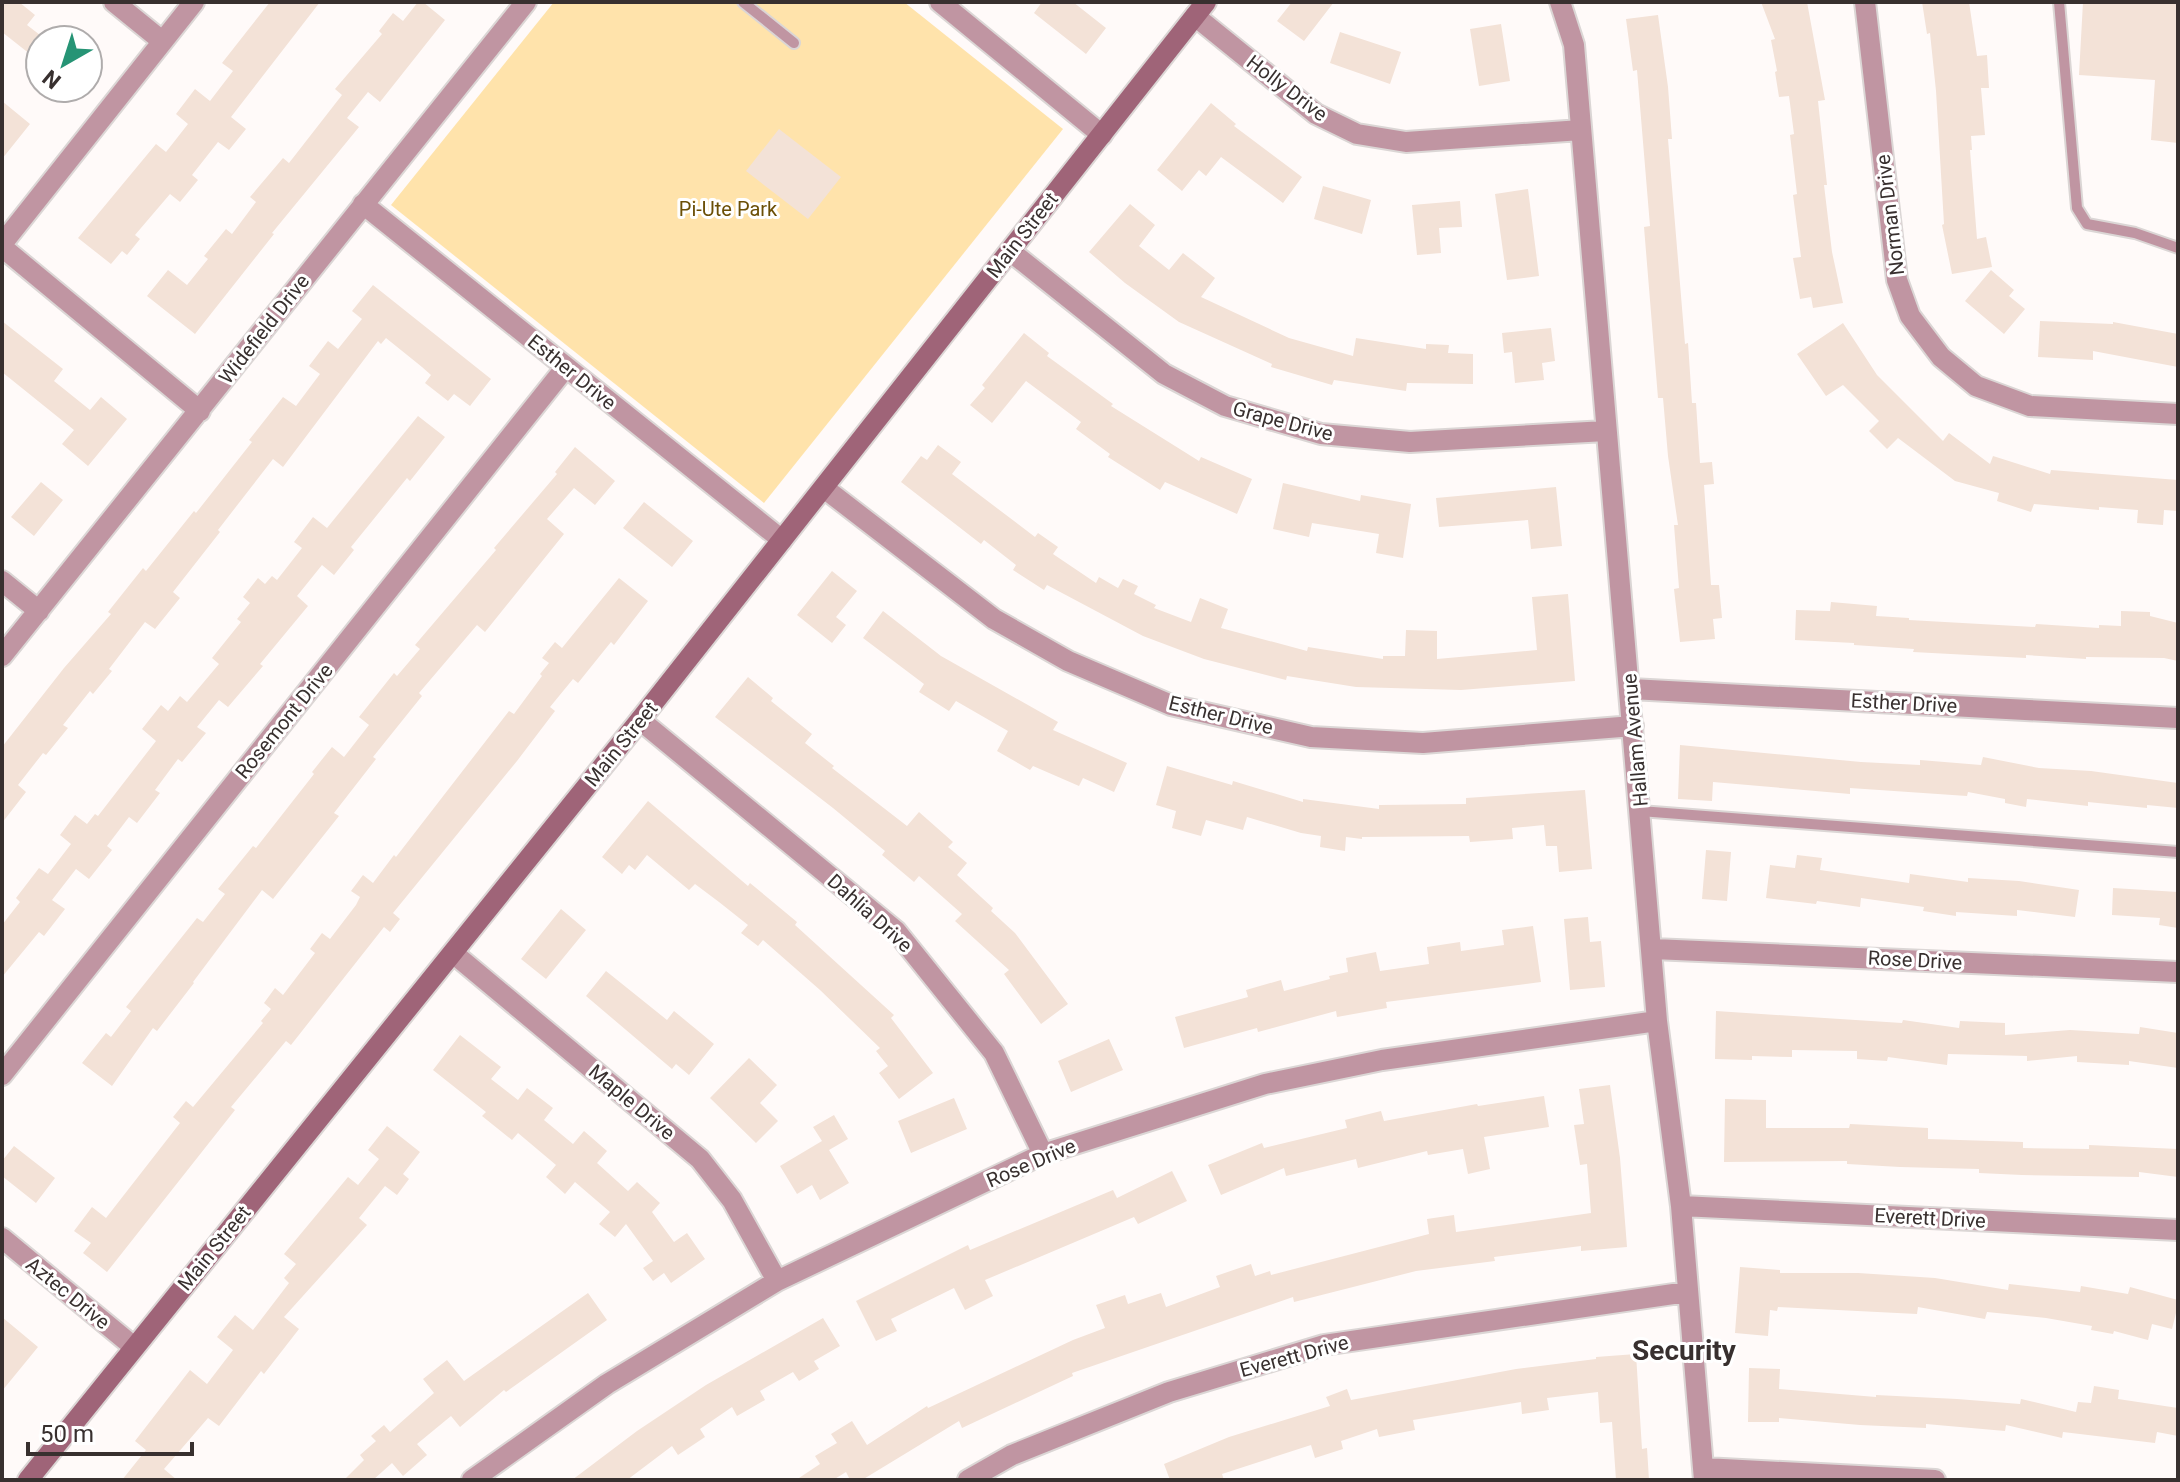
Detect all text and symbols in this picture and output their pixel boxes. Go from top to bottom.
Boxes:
north arrow [24,24,104,104]
street label: Holly Drive [1242,50,1332,126]
text: N [38,65,66,94]
street label: Norman Drive [1871,153,1909,277]
street label: Main Street [981,187,1063,283]
park label: Pi-Ute Park [679,197,778,221]
street label: Widefield Drive [214,270,314,388]
street label: Esther Drive [523,329,621,415]
street label: Grape Drive [1230,396,1336,446]
street label: Rosemont Drive [230,659,338,783]
street label: Hallam Avenue [1617,672,1653,808]
street label: Esther Drive [1850,688,1958,718]
street label: Esther Drive [1166,690,1276,740]
street label: Main Street [580,697,662,791]
street label: Dahlia Drive [823,869,917,957]
street label: Rose Drive [1867,946,1963,974]
street label: Maple Drive [584,1059,680,1145]
street label: Rose Drive [983,1133,1079,1193]
street label: Main Street [173,1201,255,1295]
street label: Everett Drive [1874,1203,1986,1233]
street label: Aztec Drive [21,1252,115,1334]
street label: Everett Drive [1237,1330,1351,1382]
district label: Security [1632,1334,1737,1367]
scale bar [28,1406,192,1456]
text: 50 m [40,1420,94,1448]

